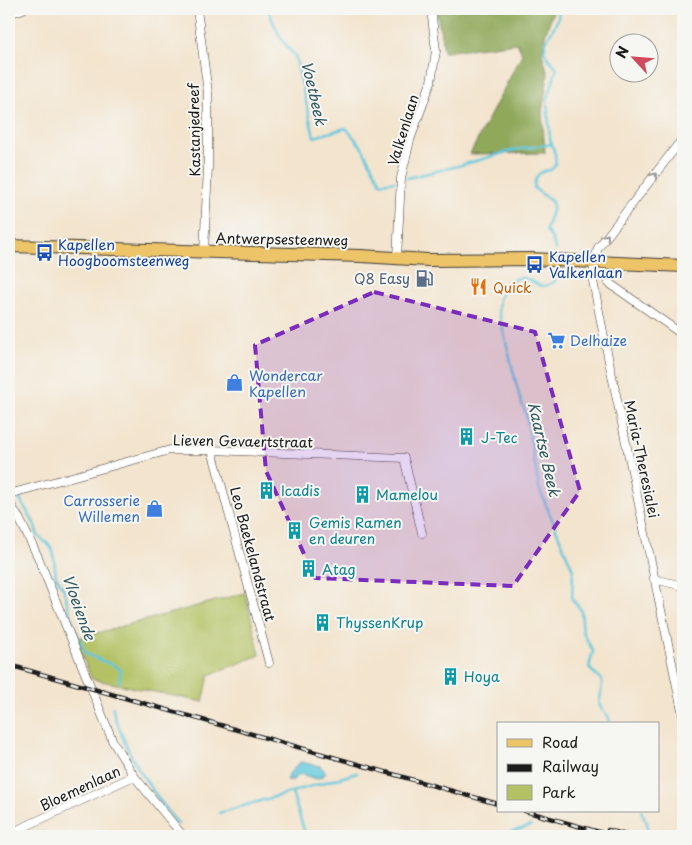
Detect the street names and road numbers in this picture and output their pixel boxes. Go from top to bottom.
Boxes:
street label: Kastanjedreef [183,82,205,177]
street label: Valkenlaan [382,92,424,168]
street label: Antwerpsesteenweg [215,227,349,251]
street label: Maria-Theresialei [619,398,665,520]
street label: Lieven Gevaertstraat [173,429,314,453]
street label: Leo Baekelandstraat [225,484,281,624]
street label: Bloemenlaan [36,760,124,816]

